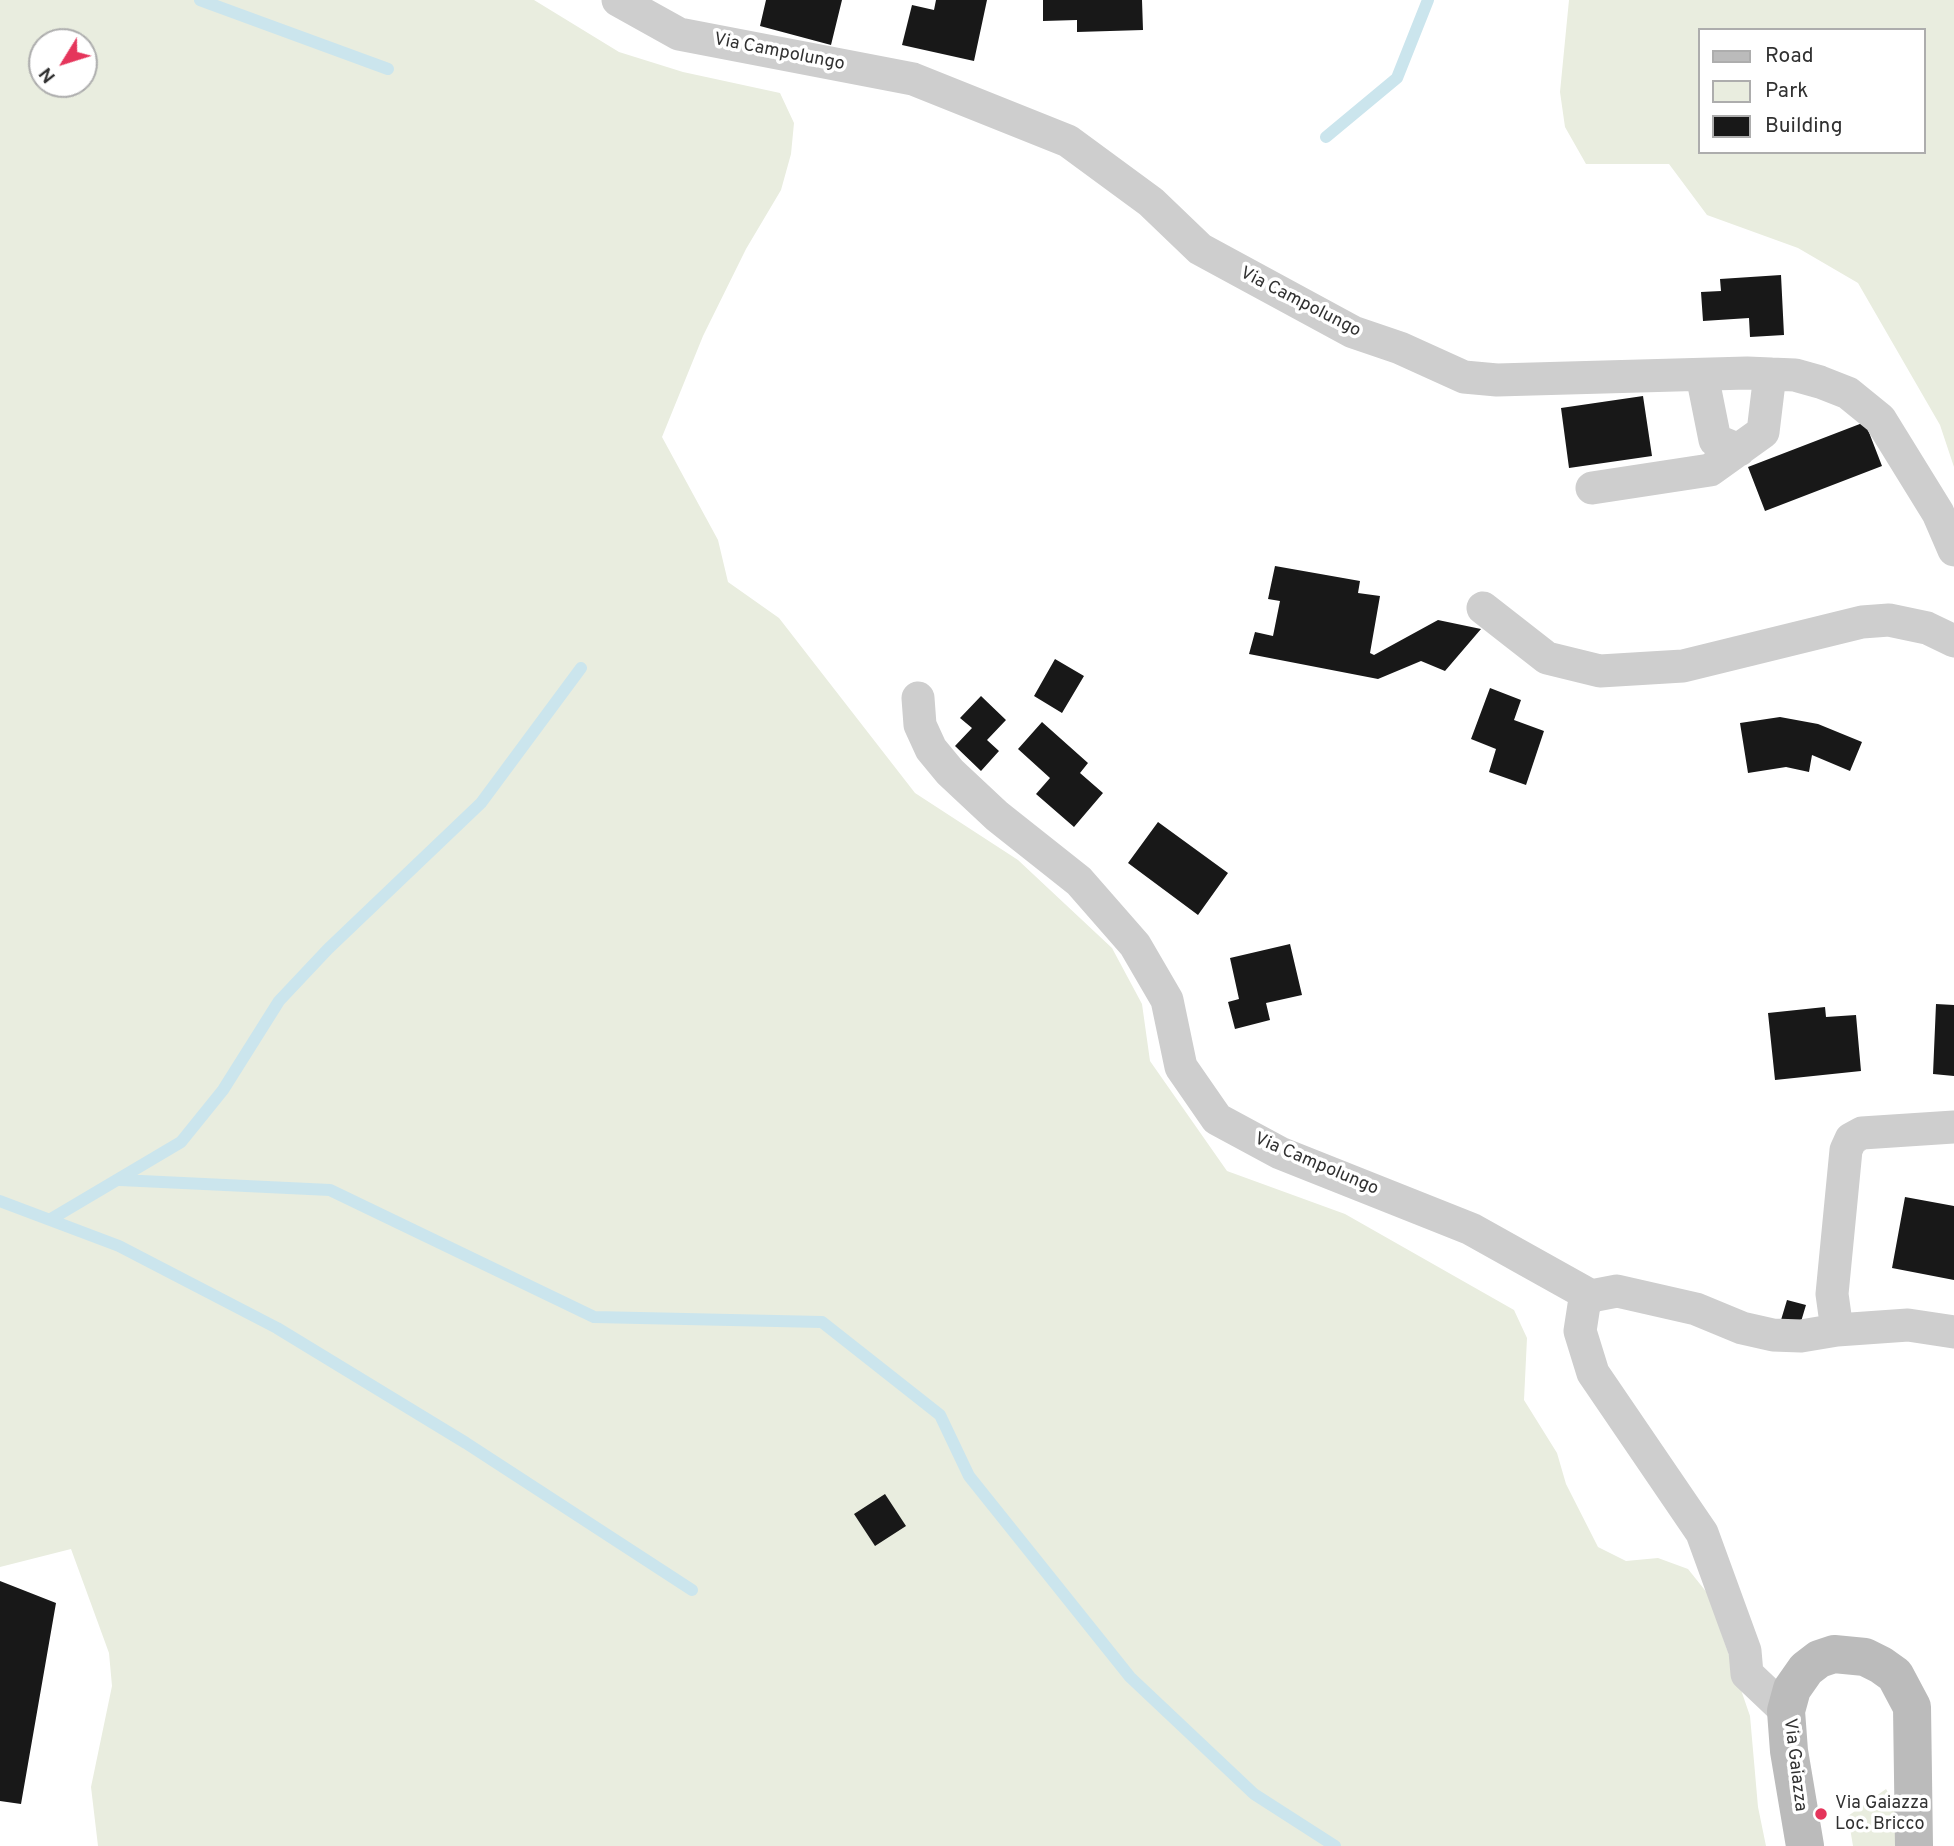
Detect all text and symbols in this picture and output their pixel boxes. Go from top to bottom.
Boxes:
north arrow [28,28,98,98]
legend [1699,28,1926,154]
street label: Via Campolungo [712,30,846,76]
text: Road [1765,43,1814,70]
text: N [34,62,62,87]
text: Park [1765,78,1808,105]
text: Building [1765,113,1843,140]
street label: Via Campolungo [1236,263,1364,343]
street label: Via Campolungo [1251,1129,1381,1201]
street label: Via Gaiazza [1778,1717,1810,1813]
place label: Via Gaiazza Loc. Bricco [1835,1793,1929,1836]
marker: Via Gaiazza Loc. Bricco [1813,1806,1829,1822]

